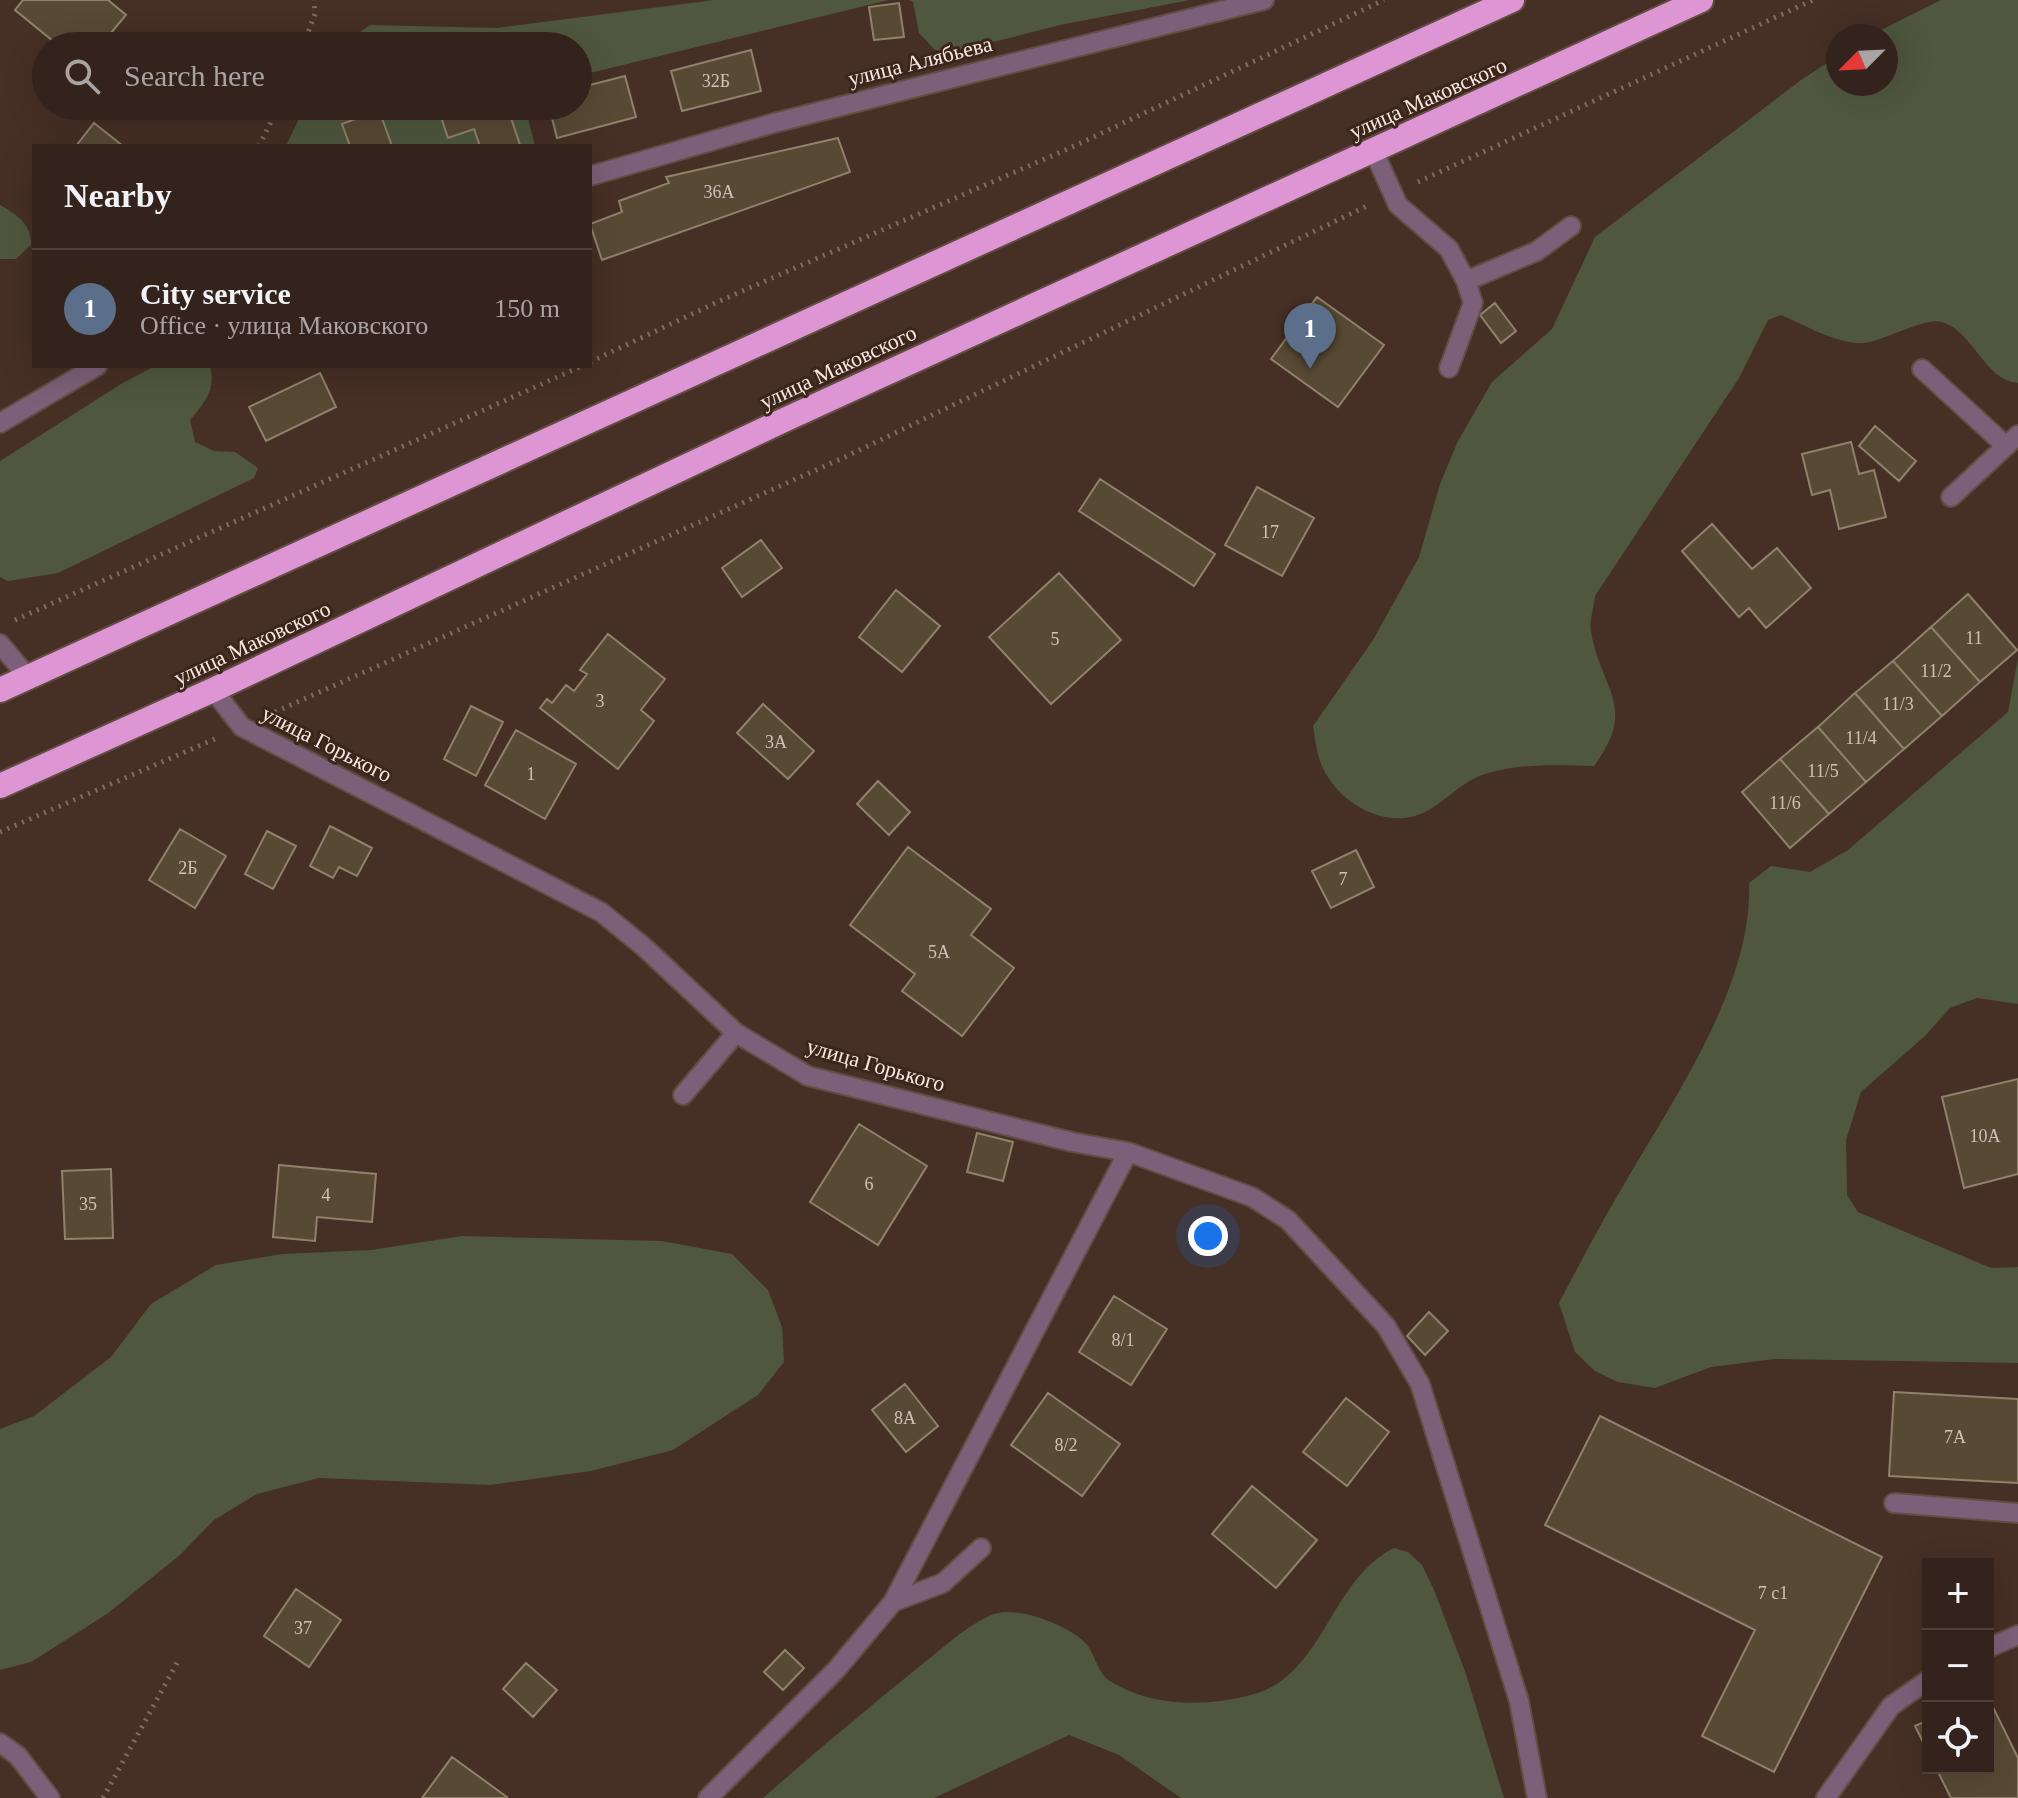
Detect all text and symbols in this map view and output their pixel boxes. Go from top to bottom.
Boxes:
north arrow [1826,24,1898,96]
street label: улица Алябьева [845,31,995,91]
search box [32,32,592,120]
street label: улица Маковского [1345,52,1511,144]
icon: search [60,54,104,98]
text: Search here [124,59,265,92]
house number: 32Б [702,71,730,91]
text: Nearby [64,177,172,214]
house number: 36А [704,182,735,202]
text: City service [140,277,291,310]
text: 1 [84,294,97,323]
text: 150 m [494,294,560,323]
pin: 1 [1284,303,1336,369]
text: Office · улица Маковского [140,311,428,340]
street label: улица Маковского [756,320,920,414]
house number: 17 [1261,522,1279,542]
street label: улица Маковского [170,596,334,690]
house number: 11 [1965,628,1983,648]
house number: 5 [1051,629,1060,649]
house number: 11/2 [1920,661,1952,681]
house number: 3 [596,691,605,711]
house number: 11/3 [1882,694,1914,714]
street label: улица Горького [258,700,396,788]
house number: 11/4 [1845,728,1877,748]
house number: 3А [765,732,787,752]
house number: 11/5 [1807,761,1839,781]
house number: 1 [527,764,536,784]
house number: 11/6 [1769,793,1801,813]
house number: 2Б [178,858,198,878]
house number: 7 [1339,869,1348,889]
house number: 5А [928,942,950,962]
street label: улица Горького [804,1033,948,1097]
house number: 10А [1970,1126,2001,1146]
house number: 6 [865,1174,874,1194]
house number: 4 [322,1185,331,1205]
house number: 35 [79,1194,97,1214]
your location [1188,1216,1228,1256]
house number: 8/1 [1111,1330,1135,1350]
house number: 8А [894,1408,916,1428]
house number: 7А [1944,1427,1966,1447]
house number: 8/2 [1054,1435,1078,1455]
map controls [1922,1558,1994,1774]
button: + [1922,1558,1994,1630]
house number: 7 с1 [1758,1583,1788,1603]
house number: 37 [294,1618,312,1638]
button: − [1922,1630,1994,1702]
button: locate [1922,1702,1994,1774]

